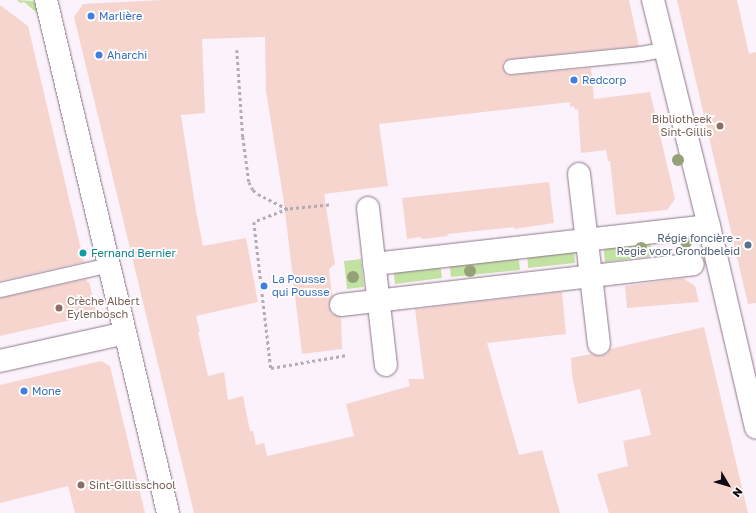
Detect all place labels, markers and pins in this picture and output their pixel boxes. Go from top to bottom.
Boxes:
place label: Marlière [99,9,142,23]
marker: Marlière [86,11,96,21]
place label: Aharchi [107,48,147,62]
marker: Aharchi [94,50,104,60]
place label: Redcorp [582,73,626,87]
marker: Redcorp [569,75,579,85]
place label: Bibliotheek Sint-Gillis [652,113,712,139]
marker: Bibliotheek Sint-Gillis [715,121,725,131]
place label: Régie foncière - Regie voor Grondbeleid [617,232,740,258]
marker: Régie foncière - Regie voor Grondbeleid [743,240,753,250]
place label: Fernand Bernier [91,246,176,260]
marker: Fernand Bernier [78,248,88,258]
place label: La Pousse qui Pousse [272,273,330,299]
marker: La Pousse qui Pousse [259,281,269,291]
place label: Crèche Albert Eylenbosch [67,295,140,321]
marker: Crèche Albert Eylenbosch [54,303,64,313]
place label: Mone [32,384,61,398]
marker: Mone [19,386,29,396]
place label: Sint-Gillisschool [89,478,176,492]
marker: Sint-Gillisschool [76,480,86,490]

